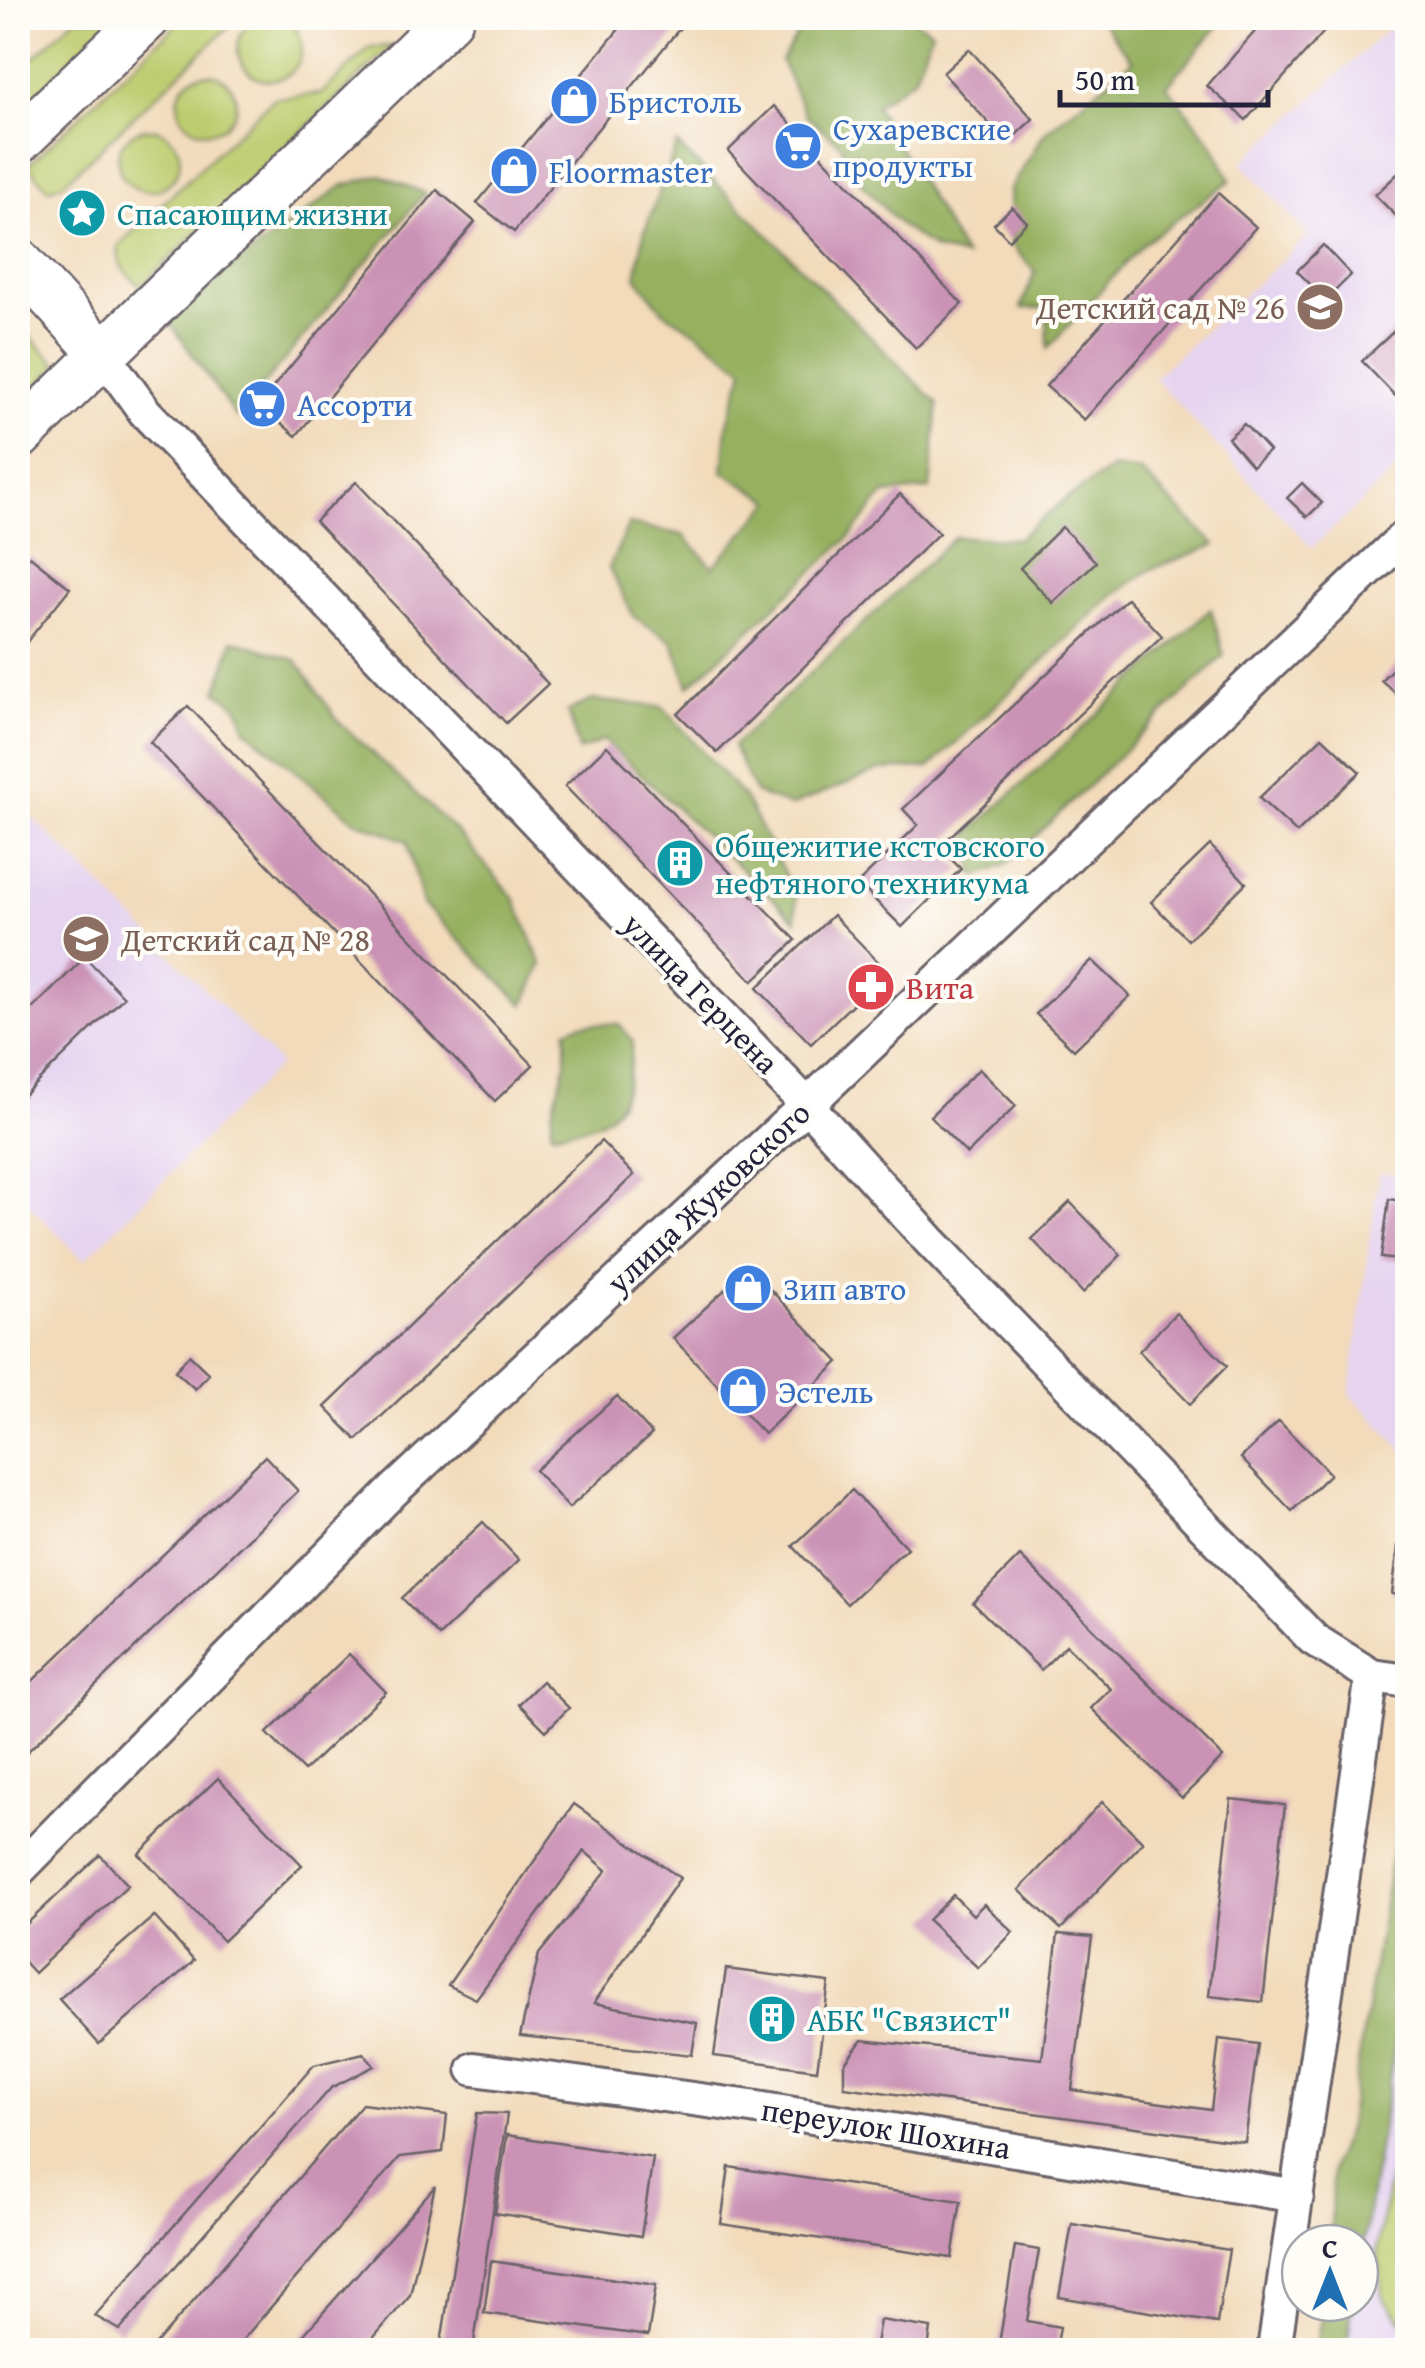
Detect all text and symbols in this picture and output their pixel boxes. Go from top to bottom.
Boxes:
scale bar [1060,45,1268,107]
text: 50 m [1075,57,1135,101]
shop icon: Бристоль [548,75,600,127]
place label: Бристоль [609,78,742,125]
place label: Сухаревские продукты [833,105,1011,189]
supermarket icon: Сухаревские продукты [772,120,824,172]
shop icon: Floormaster [488,145,540,197]
place label: Floormaster [549,148,713,195]
place icon: Спасающим жизни [56,187,108,239]
place label: Спасающим жизни [117,190,388,237]
school or university icon: Детский сад № 26 [1294,281,1346,333]
place label: Детский сад № 26 [1035,284,1285,331]
supermarket icon: Ассорти [236,378,288,430]
place label: Ассорти [297,381,413,428]
place label: Общежитие кстовского нефтяного техникума [715,822,1045,906]
building icon: Общежитие кстовского нефтяного техникума [654,837,706,889]
street label: улица Герцена [611,901,791,1085]
school or university icon: Детский сад № 28 [60,913,112,965]
place label: Детский сад № 28 [120,916,370,963]
pharmacy icon: Вита [845,961,897,1013]
place label: Вита [906,964,975,1011]
street label: улица Жуковского [595,1090,821,1305]
shop icon: Зип авто [722,1262,774,1314]
place label: Зип авто [783,1265,906,1312]
shop icon: Эстель [717,1365,769,1417]
place label: Эстель [778,1368,874,1415]
building icon: АБК "Связист" [746,1993,798,2045]
place label: АБК "Связист" [807,1996,1011,2043]
street label: переулок Шохина [758,2085,1015,2171]
north arrow [1280,2223,1380,2323]
text: С [1322,2227,1338,2268]

